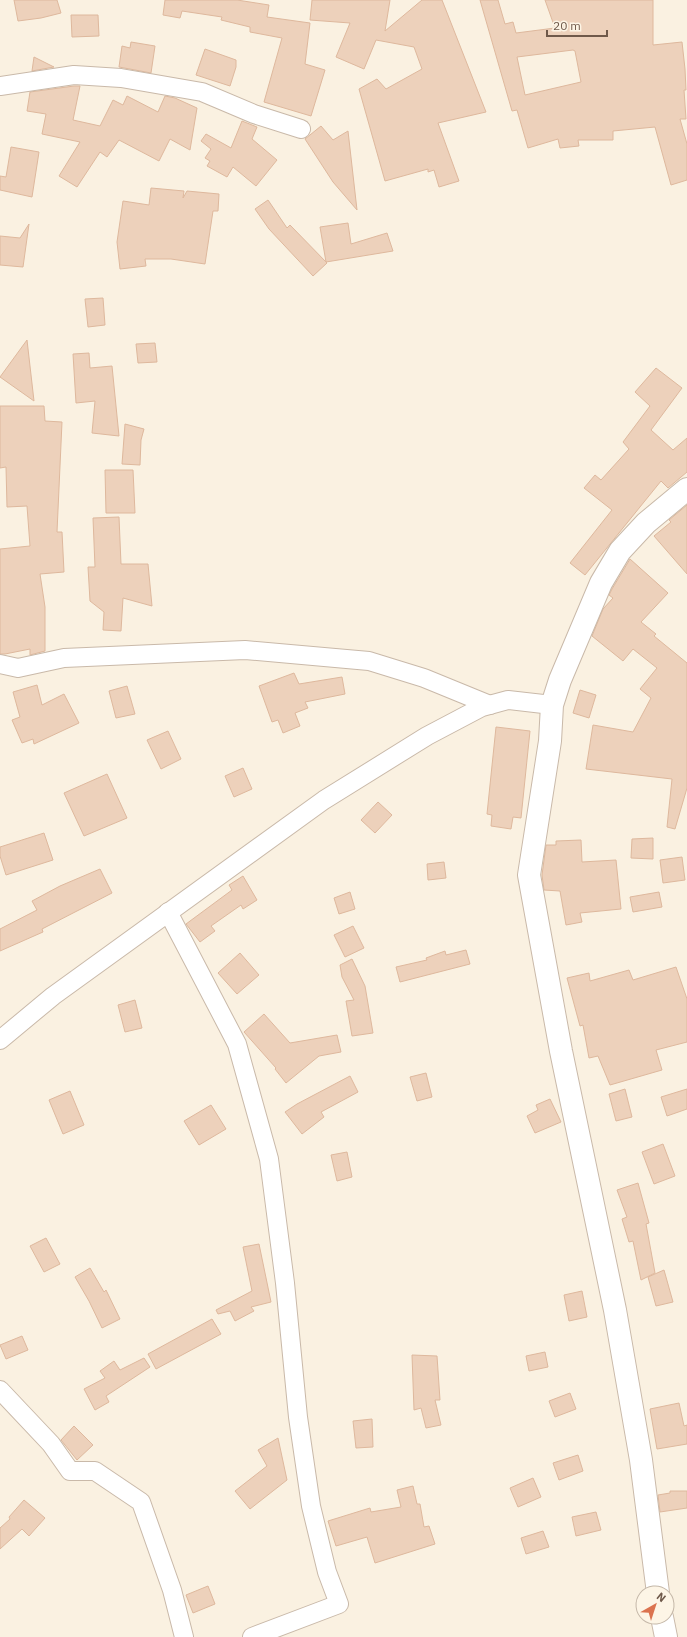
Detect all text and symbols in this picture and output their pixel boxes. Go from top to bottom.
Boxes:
scale bar [547,12,607,38]
text: 20 m [553,18,581,33]
north arrow [635,1585,675,1625]
text: N [654,1589,669,1605]

